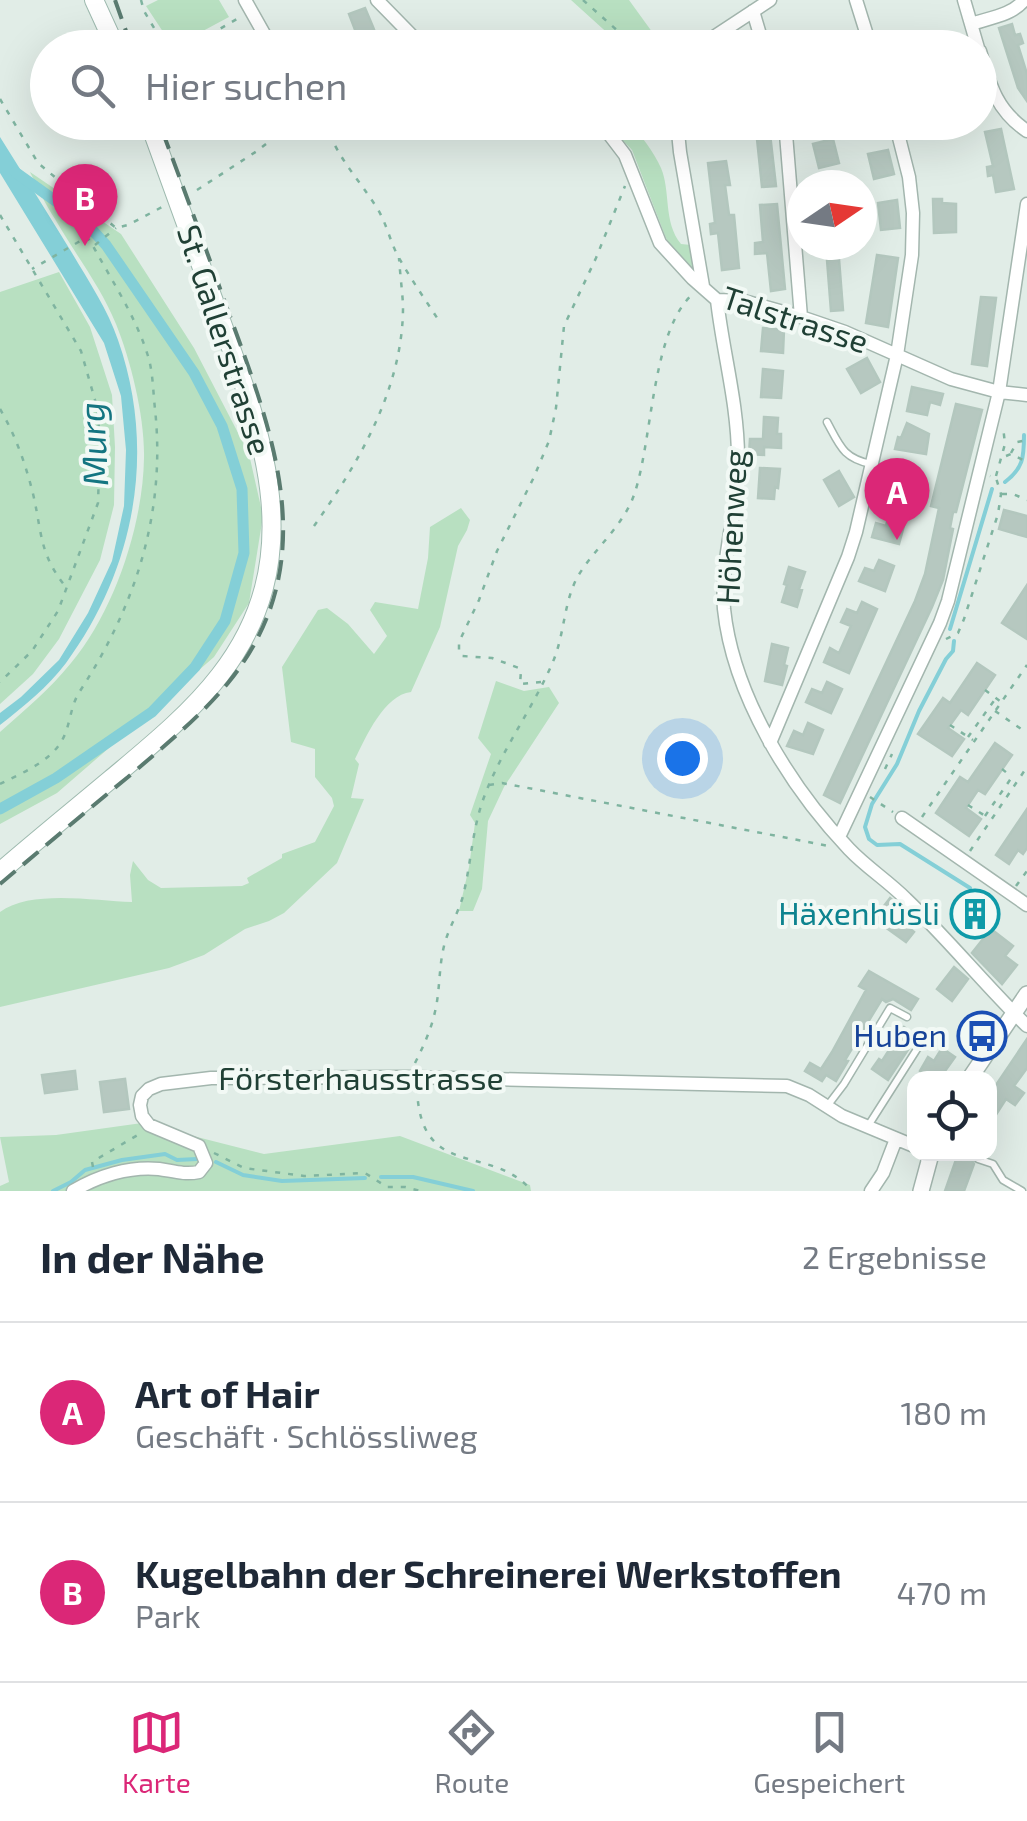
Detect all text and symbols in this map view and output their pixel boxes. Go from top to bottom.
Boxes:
search box [30,30,997,140]
icon: search [65,58,120,113]
text: Hier suchen [145,62,347,108]
pin: B [52,164,118,246]
north arrow [787,170,877,260]
street label: St. Gallerstrasse [171,220,281,459]
street label: Talstrasse [718,277,873,360]
water label: Murg [69,401,115,487]
street label: Höhenweg [707,448,753,605]
pin: A [864,458,930,540]
your location [657,733,708,784]
building icon: Häxenhüsli [949,888,1001,940]
place label: Häxenhüsli [778,893,940,931]
bus stop icon: Huben [956,1010,1008,1062]
place label: Huben [853,1015,947,1053]
street label: Försterhausstrasse [218,1058,504,1096]
map controls [907,1071,997,1161]
button: locate [907,1071,997,1161]
text: In der Nähe [40,1231,265,1281]
text: 2 Ergebnisse [802,1237,987,1275]
text: Art of Hair [135,1370,320,1416]
text: A [62,1393,83,1431]
text: 180 m [900,1393,987,1431]
text: Geschäft · Schlössliweg [135,1416,478,1454]
text: Kugelbahn der Schreinerei Werkstoffen [135,1550,842,1596]
text: B [62,1573,83,1611]
text: 470 m [896,1573,987,1611]
text: Park [135,1596,200,1634]
tab: Karte [122,1705,191,1799]
tab: Route [435,1705,509,1799]
tab: Gespeichert [753,1705,905,1799]

